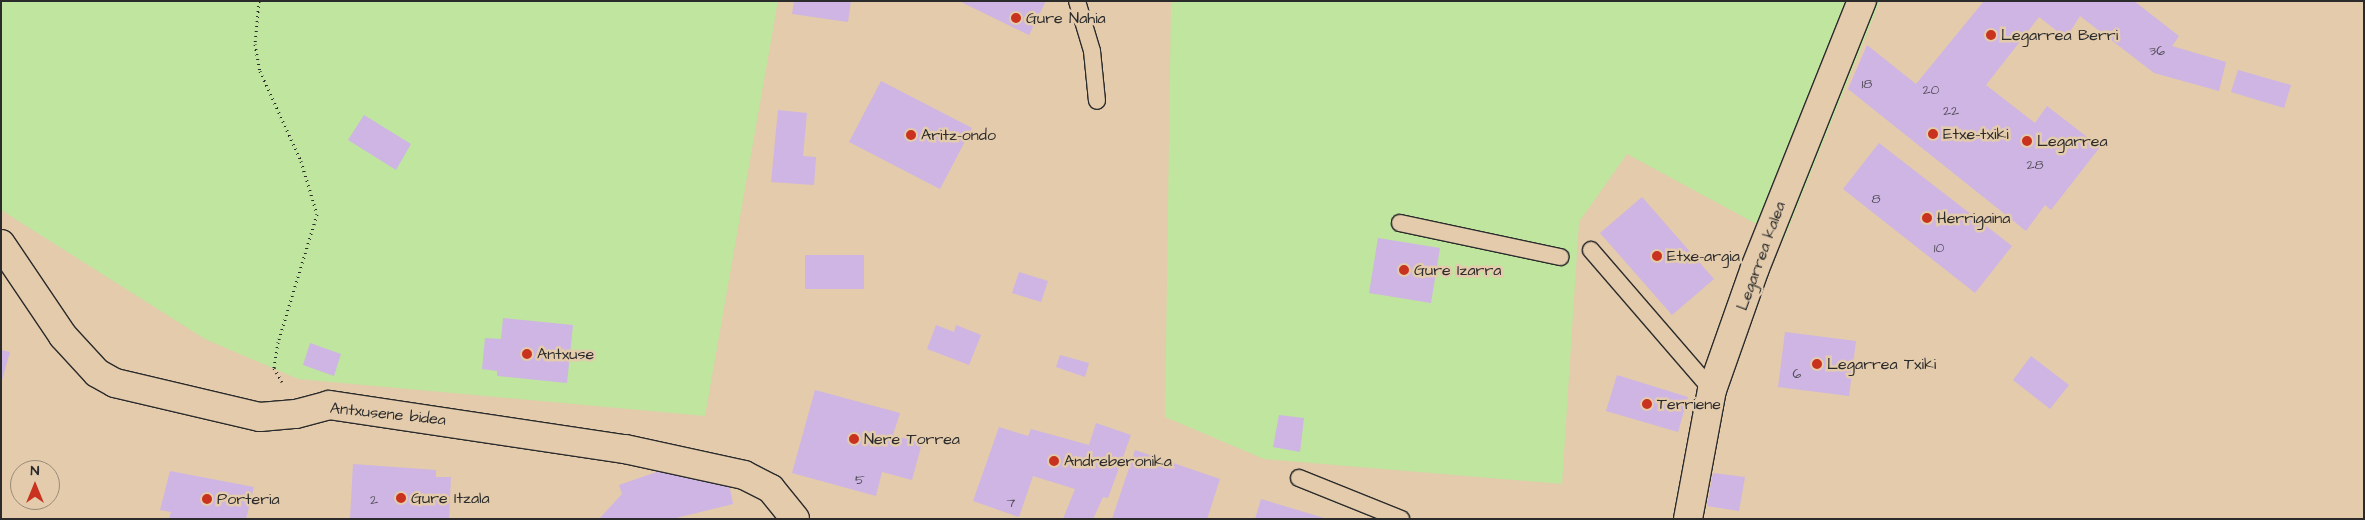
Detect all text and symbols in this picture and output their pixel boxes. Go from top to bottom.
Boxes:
place label: Gure Nahia [1026,8,1106,28]
marker: Gure Nahia [1010,12,1022,24]
place label: Legarrea Berri [2001,25,2118,45]
marker: Legarrea Berri [1985,29,1997,41]
house number: 36 [2149,43,2165,59]
house number: 18 [1862,76,1872,92]
house number: 20 [1923,82,1939,98]
house number: 22 [1943,103,1959,119]
place label: Etxe-txiki [1943,124,2009,144]
place label: Aritz-ondo [921,125,996,145]
marker: Etxe-txiki [1927,128,1939,140]
marker: Aritz-ondo [905,129,917,141]
place label: Legarrea [2037,131,2108,151]
marker: Legarrea [2021,135,2033,147]
house number: 28 [2026,157,2044,173]
house number: 8 [1871,191,1881,207]
street label: Legarrea kalea [1732,199,1790,313]
place label: Herrigaina [1937,208,2010,228]
marker: Herrigaina [1921,212,1933,224]
house number: 10 [1934,240,1944,256]
place label: Etxe-argia [1667,246,1740,266]
marker: Etxe-argia [1651,250,1663,262]
place label: Gure Izarra [1414,260,1501,280]
marker: Gure Izarra [1398,264,1410,276]
place label: Antxuse [537,344,594,364]
marker: Antxuse [521,348,533,360]
place label: Legarrea Txiki [1827,354,1936,374]
marker: Legarrea Txiki [1811,358,1823,370]
house number: 6 [1793,366,1801,382]
place label: Terriene [1657,394,1721,414]
street label: Antxusene bidea [329,398,447,430]
marker: Terriene [1641,398,1653,410]
place label: Nere Torrea [864,429,960,449]
marker: Nere Torrea [848,433,860,445]
place label: Andreberonika [1064,451,1172,471]
marker: Andreberonika [1048,455,1060,467]
north arrow [10,460,60,510]
text: N [31,461,39,481]
house number: 5 [855,472,865,488]
place label: Gure Itzala [411,488,490,508]
place label: Porteria [217,489,280,509]
house number: 2 [370,492,378,508]
marker: Gure Itzala [395,492,407,504]
marker: Porteria [201,493,213,505]
house number: 7 [1007,495,1015,511]

